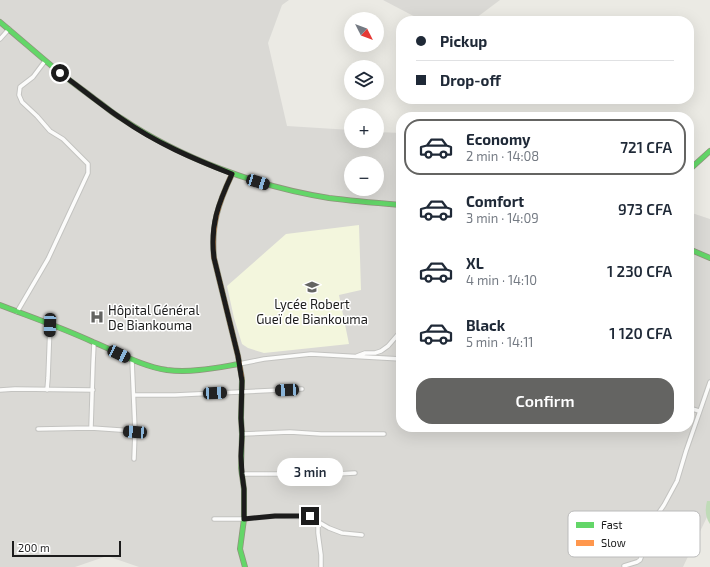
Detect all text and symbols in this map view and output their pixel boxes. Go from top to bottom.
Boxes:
north arrow [344,12,384,52]
map controls [344,12,384,196]
text: Pickup [440,32,487,50]
button: layers [344,60,384,100]
route start [51,64,69,82]
text: Drop-off [440,71,501,89]
button: + [344,108,384,148]
icon: car [418,129,454,165]
text: Economy [466,130,531,148]
text: 721 CFA [620,138,672,156]
text: 2 min · 14:08 [466,148,539,164]
button: − [344,156,384,196]
car [245,173,271,191]
icon: car [418,191,454,227]
text: Comfort [466,192,524,210]
text: 973 CFA [618,200,672,218]
text: 3 min · 14:09 [466,210,539,226]
icon: car [418,253,454,289]
text: XL [466,254,484,272]
text: 1 230 CFA [607,262,672,280]
text: 4 min · 14:10 [466,272,537,288]
school or university icon: Lycée Robert Gueï de Biankouma [304,279,320,295]
place label: Lycée Robert Gueï de Biankouma [256,296,368,327]
place label: Hôpital Général De Biankouma [108,302,199,333]
hospital icon: Hôpital Général De Biankouma [89,309,105,325]
car [44,313,56,337]
icon: car [418,315,454,351]
text: Black [466,316,505,334]
text: 1 120 CFA [609,324,672,342]
text: 5 min · 14:11 [466,334,533,350]
car [106,343,132,365]
button: Confirm [416,378,674,424]
car [275,383,299,397]
car [203,386,227,400]
car [123,425,147,439]
callout: 3 min [277,458,343,486]
text: 3 min [294,464,326,480]
route end [301,507,319,525]
legend [568,511,700,557]
text: Fast [601,518,623,531]
text: Slow [601,536,626,549]
scale bar [12,539,121,558]
text: 200 m [18,541,50,554]

